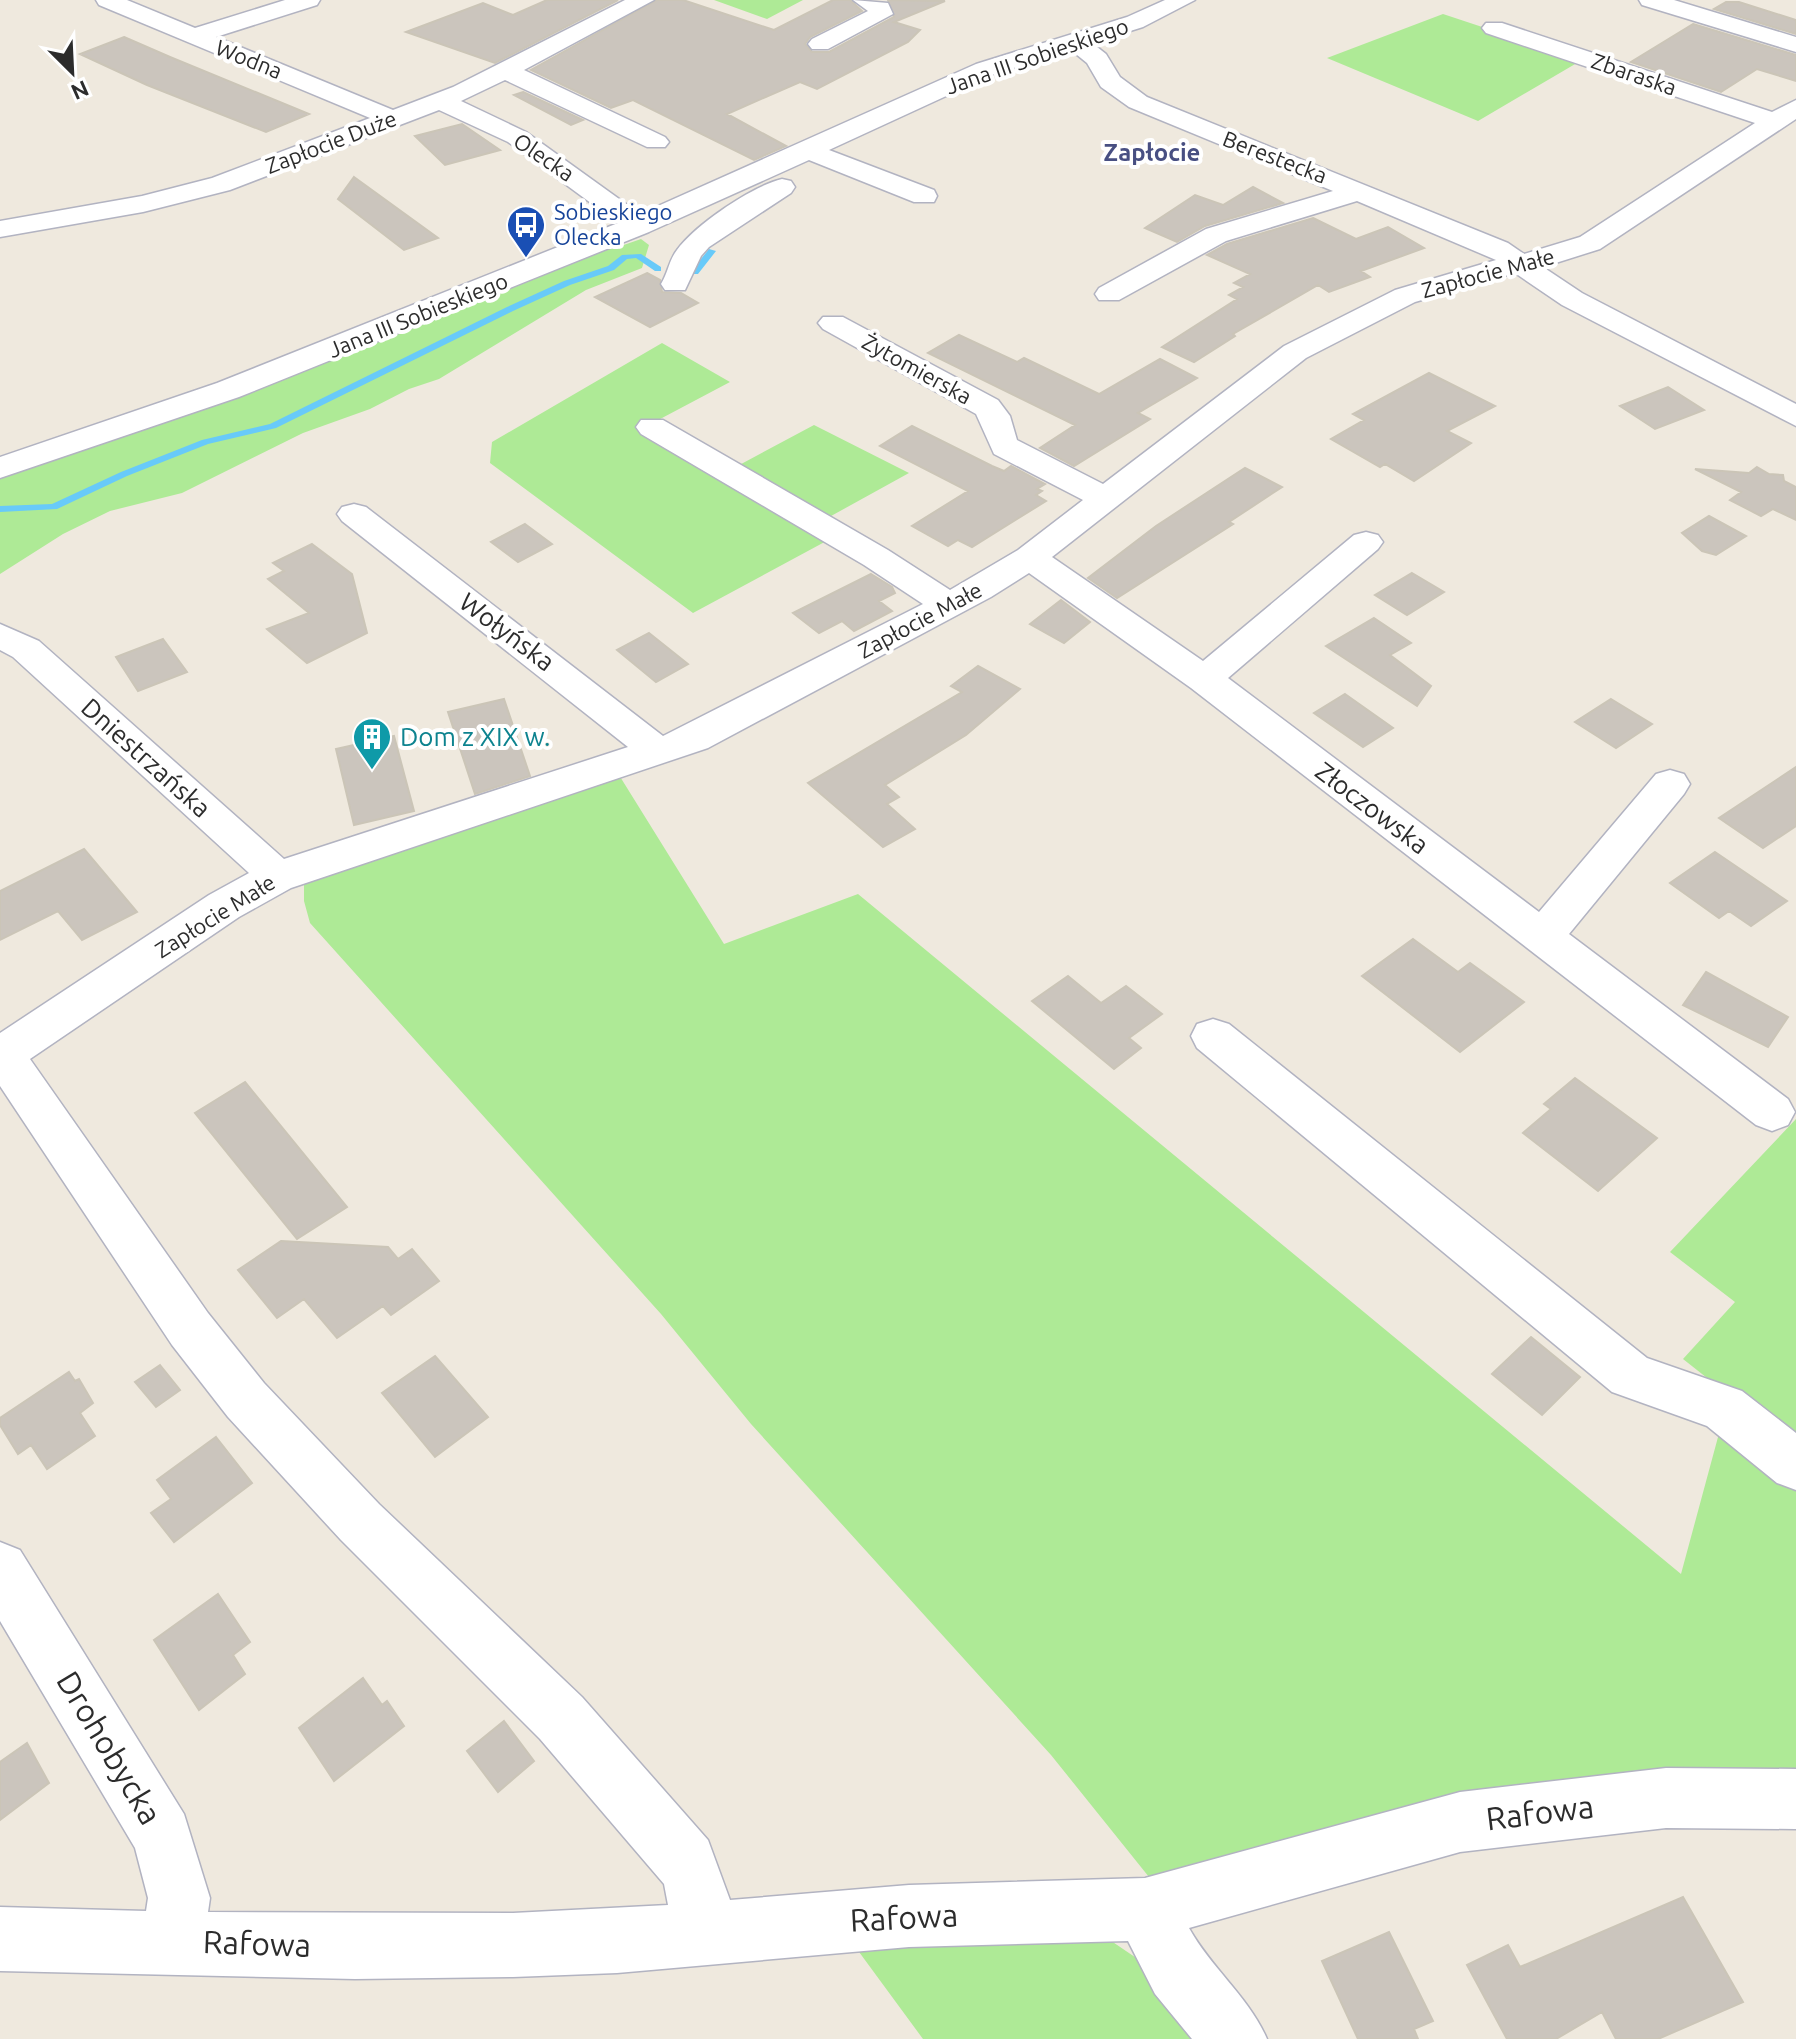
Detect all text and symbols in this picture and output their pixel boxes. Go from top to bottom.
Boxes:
street label: Jana III Sobieskiego [942,13,1131,99]
north arrow [32,32,112,112]
street label: Wodna [212,34,286,83]
street label: Zbaraska [1588,47,1680,100]
text: N [68,76,93,105]
street label: Zapłocie Duże [262,105,400,178]
street label: Berestecka [1220,125,1331,188]
street label: Olecka [509,127,579,186]
district label: Zapłocie [1104,139,1200,166]
place label: Sobieskiego Olecka [554,199,672,249]
bus stop icon: Sobieskiego Olecka [505,204,547,259]
street label: Zapłocie Małe [1419,243,1557,302]
street label: Jana III Sobieskiego [324,267,511,362]
street label: Żytomierska [858,328,976,409]
street label: Zapłocie Małe [854,576,986,663]
street label: Wołyńska [454,587,560,677]
street label: Dniestrzańska [76,692,217,823]
building icon: Dom z XIX w. [351,716,393,771]
place label: Dom z XIX w. [400,722,550,751]
street label: Złoczowska [1310,756,1434,859]
street label: Zapłocie Małe [150,869,279,962]
street label: Drohobycka [50,1665,170,1830]
street label: Rafowa [1484,1788,1596,1836]
street label: Rafowa [849,1896,959,1938]
street label: Rafowa [202,1923,312,1963]

